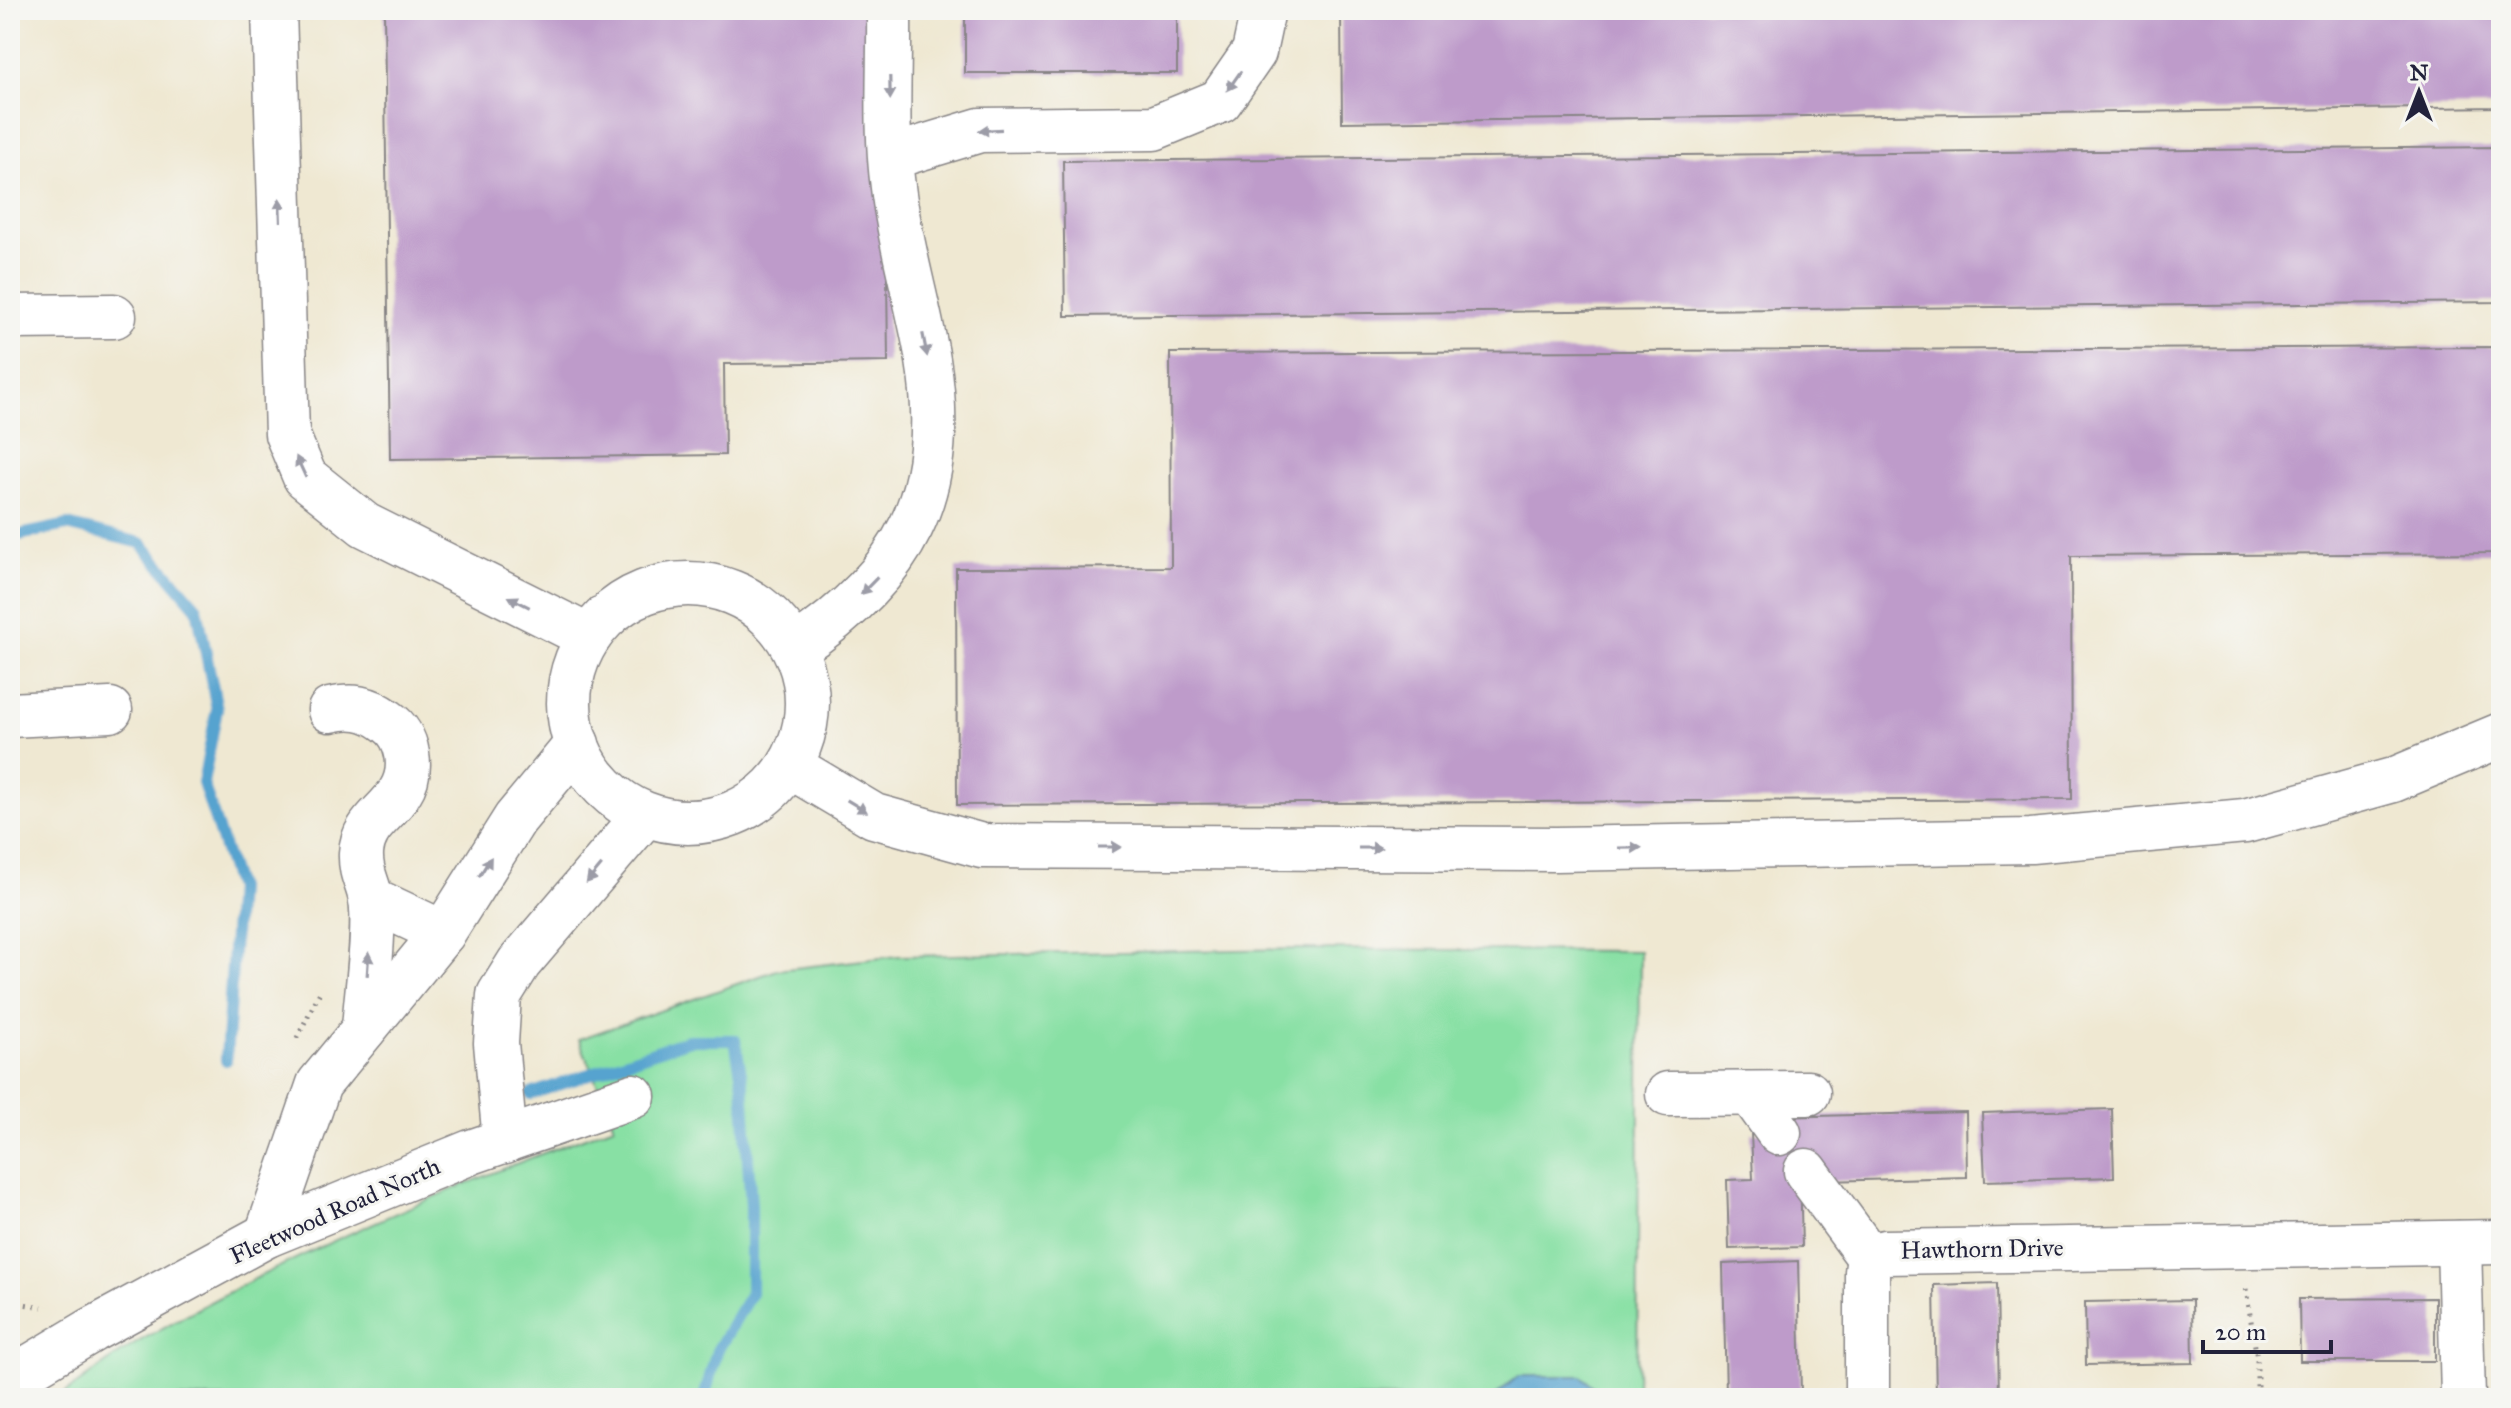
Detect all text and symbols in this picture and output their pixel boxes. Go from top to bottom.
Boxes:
north arrow [2379,52,2459,132]
text: N [2410,59,2429,86]
one-way arrow [1227,70,1242,91]
one-way arrow [884,76,897,101]
one-way arrow [977,124,1002,137]
one-way arrow [274,197,287,222]
one-way arrow [919,332,932,357]
one-way arrow [294,455,308,478]
one-way arrow [860,576,878,595]
one-way arrow [508,595,531,608]
one-way arrow [846,799,868,813]
one-way arrow [1098,841,1123,853]
one-way arrow [1358,842,1383,854]
one-way arrow [1618,842,1643,854]
one-way arrow [477,856,491,878]
one-way arrow [586,864,603,884]
one-way arrow [362,951,375,976]
street label: Fleetwood Road North [225,1151,445,1271]
street label: Hawthorn Drive [1900,1233,2064,1265]
scale bar [2203,1304,2331,1354]
text: 20 m [2215,1317,2266,1347]

